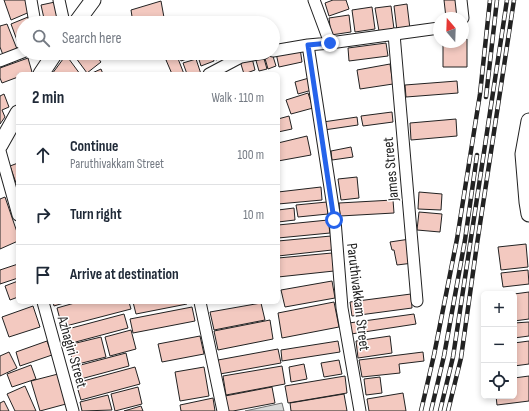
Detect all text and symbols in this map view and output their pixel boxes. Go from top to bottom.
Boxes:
north arrow [433,12,469,48]
search box [16,16,280,60]
icon: search [30,27,52,49]
text: Search here [62,29,122,48]
route end [321,34,339,52]
text: 2 min [32,88,64,108]
text: Walk · 110 m [211,90,264,106]
street label: James Street [379,136,403,203]
text: Continue [70,137,119,156]
icon: ahead [32,144,54,166]
text: 100 m [237,147,264,163]
text: Paruthivakkam Street [70,156,164,172]
icon: right [32,204,54,226]
text: Turn right [70,205,122,224]
text: 10 m [243,207,264,223]
route start [325,211,343,229]
street label: Paruthivakkam Street [342,242,374,352]
icon: arrive [32,264,54,286]
text: Arrive at destination [70,265,179,284]
map controls [481,291,517,399]
button: + [481,291,517,327]
street label: Azhagiri Street [52,313,91,391]
button: − [481,327,517,363]
button: locate [481,363,517,399]

